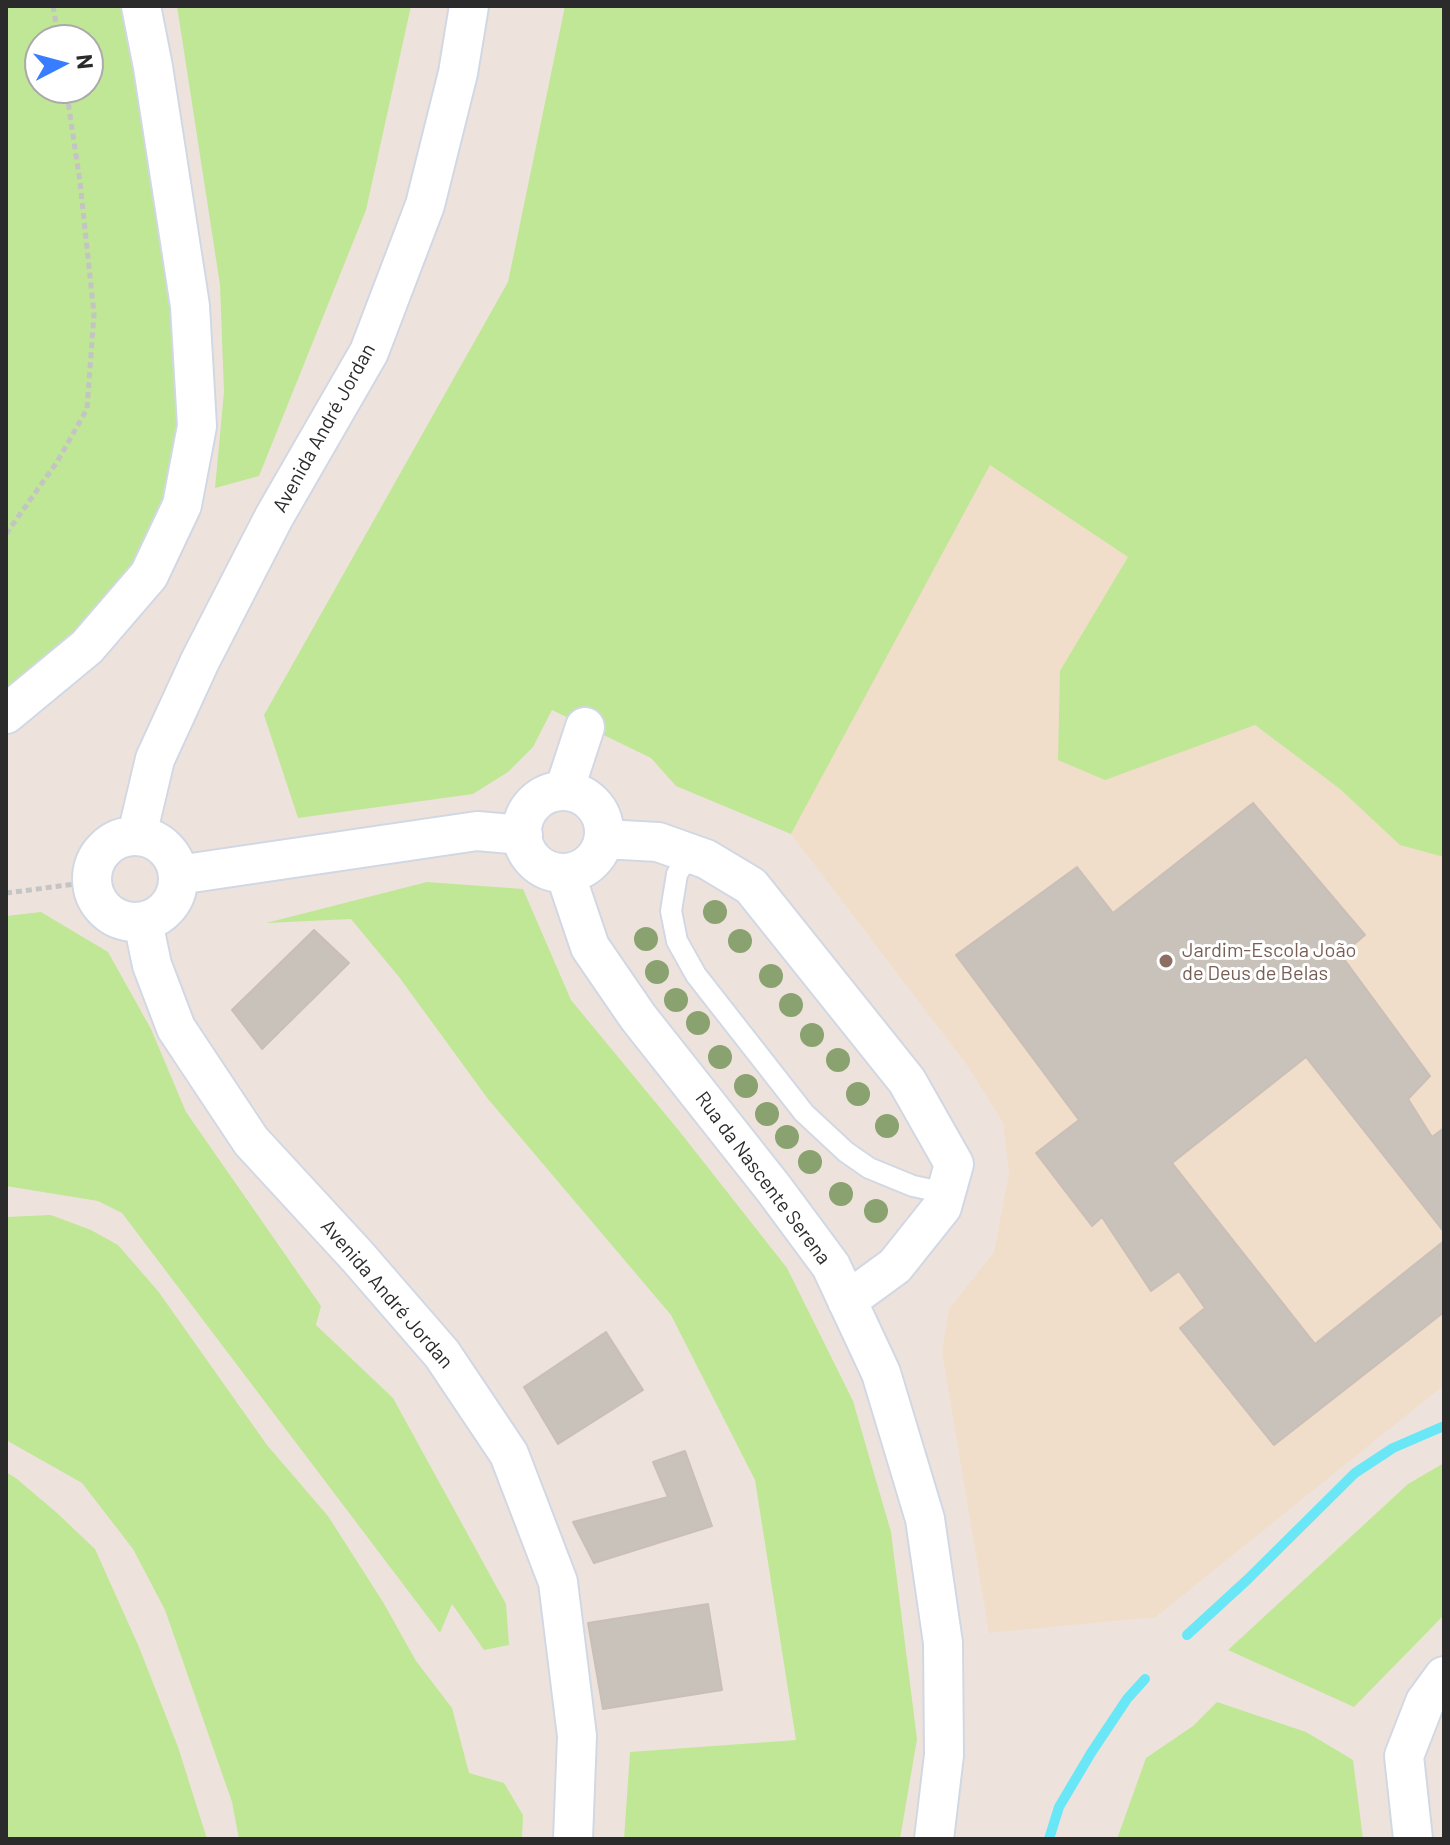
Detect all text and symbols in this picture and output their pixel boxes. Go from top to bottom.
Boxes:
north arrow [24,24,104,104]
text: N [72,53,100,70]
street label: Avenida André Jordan [268,339,380,517]
place label: Jardim-Escola João de Deus de Belas [1182,938,1356,985]
marker: Jardim-Escola João de Deus de Belas [1157,952,1175,970]
street label: Rua da Nascente Serena [690,1087,836,1269]
street label: Avenida André Jordan [316,1215,458,1373]

